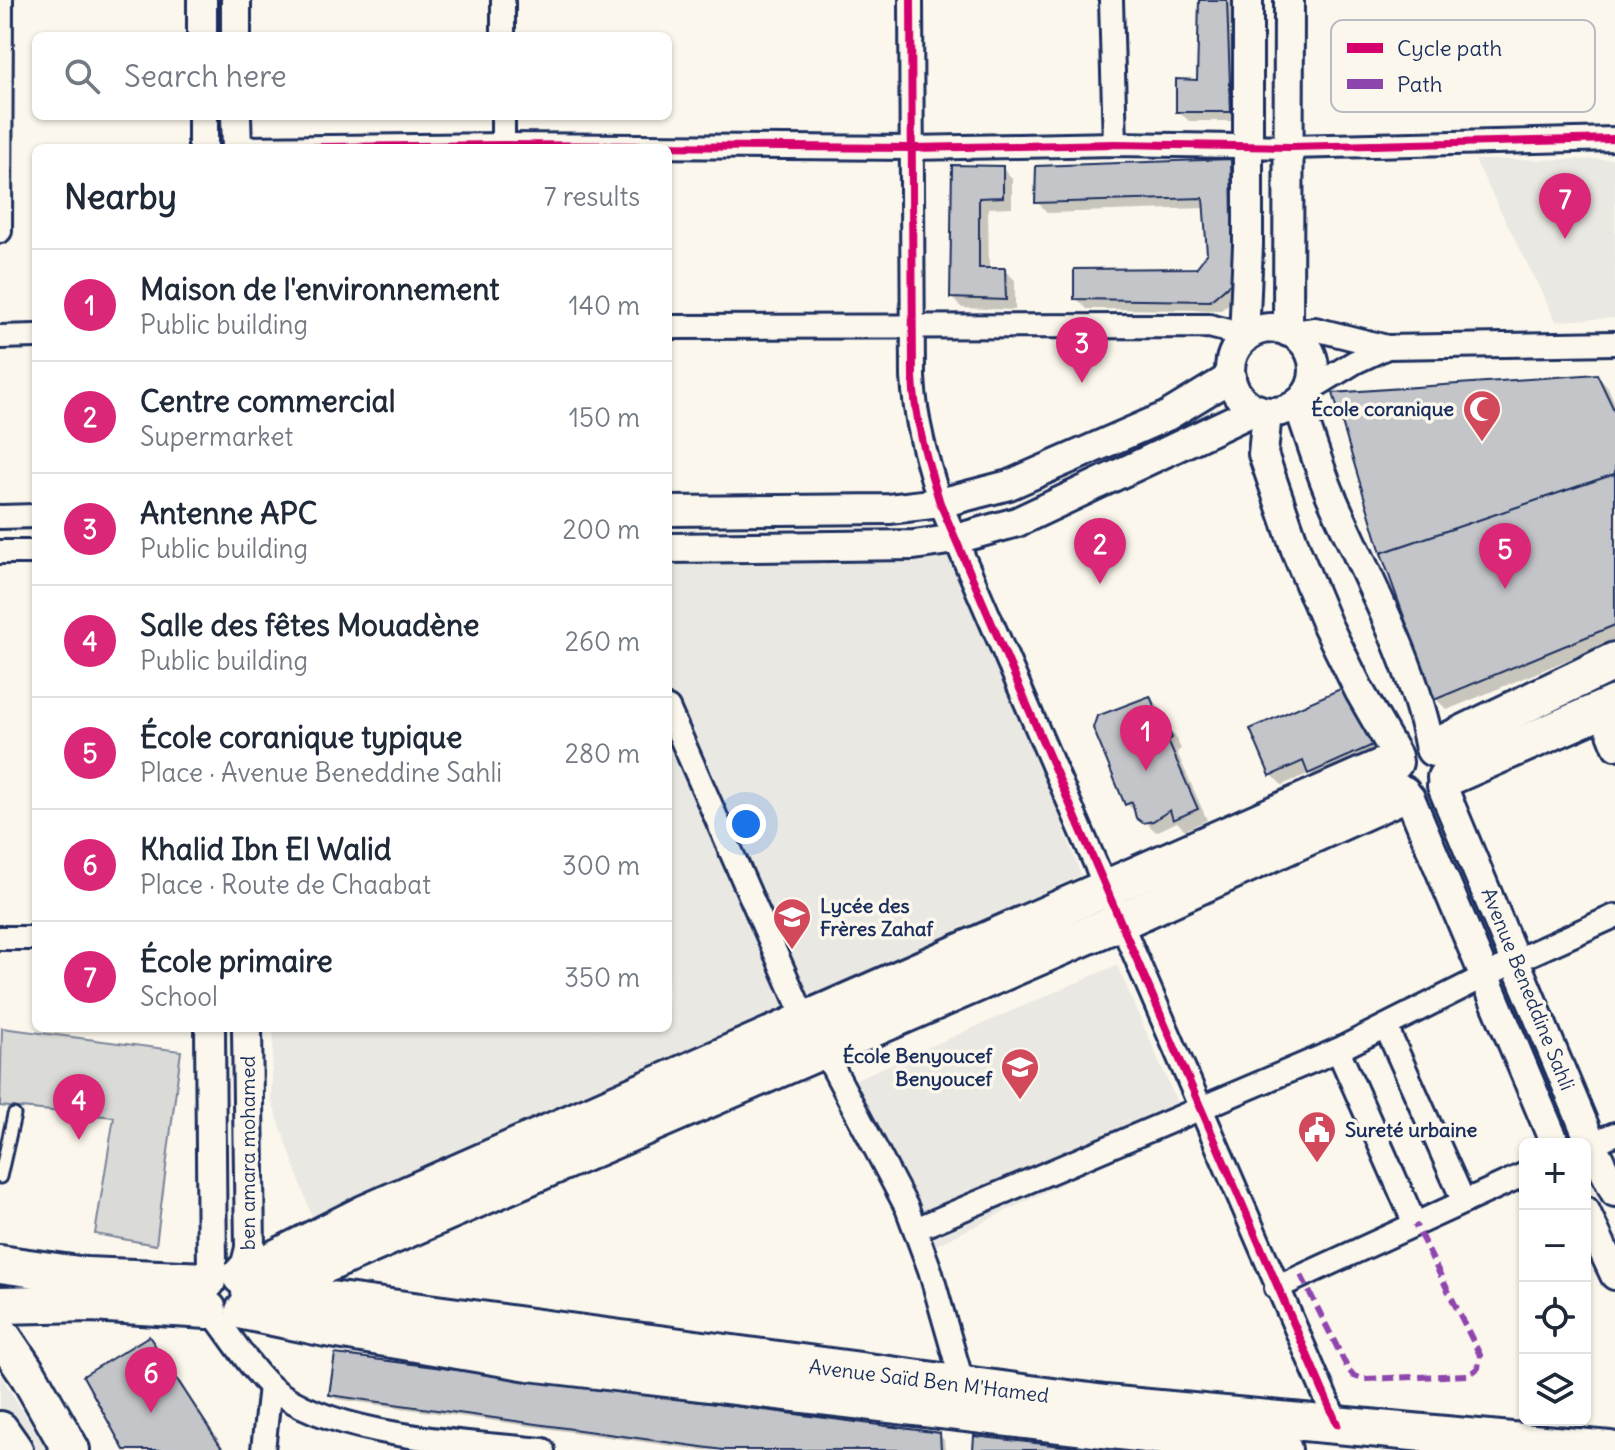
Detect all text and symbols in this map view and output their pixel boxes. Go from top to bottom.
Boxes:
legend [1331,20,1595,112]
search box [32,32,672,120]
text: Cycle path [1397,34,1502,62]
icon: search [60,54,104,98]
text: Search here [124,57,287,95]
text: Path [1397,70,1442,98]
pin: 7 [1539,173,1591,239]
text: Nearby [64,175,177,218]
text: 7 results [544,180,640,213]
text: Maison de l'environnement [140,270,499,308]
text: 1 [85,289,95,322]
text: 140 m [569,289,640,322]
text: Public building [140,308,308,341]
pin: 3 [1056,317,1108,383]
text: Centre commercial [140,382,395,420]
mosque icon: École coranique [1461,388,1503,443]
place label: École coranique [1311,396,1454,421]
text: 2 [83,401,97,434]
text: 150 m [569,401,640,434]
text: Supermarket [140,420,293,453]
text: Antenne APC [140,494,317,532]
text: 3 [83,513,97,546]
text: 200 m [563,513,640,546]
pin: 2 [1074,518,1126,584]
pin: 5 [1479,523,1531,589]
text: Public building [140,532,308,565]
text: Salle des fêtes Mouadène [140,606,480,644]
text: 4 [82,625,98,658]
text: 260 m [565,625,640,658]
text: Public building [140,644,308,677]
pin: 1 [1120,705,1172,771]
text: École coranique typique [140,718,462,756]
text: 5 [83,737,97,770]
text: 280 m [565,737,640,770]
text: Place · Avenue Beneddine Sahli [140,756,502,789]
your location [726,804,766,844]
text: Khalid Ibn El Walid [140,830,391,868]
text: 6 [82,849,98,882]
text: 300 m [562,849,640,882]
text: Place · Route de Chaabat [140,868,431,901]
street label: Avenue Beneddine Sahli [1476,884,1581,1094]
place label: Lycée des Frères Zahaf [820,893,934,941]
school or university icon: Lycée des Frères Zahaf [771,896,813,951]
text: École primaire [140,942,333,980]
text: 7 [84,961,96,994]
text: 350 m [564,961,640,994]
text: School [140,980,218,1013]
place label: École Benyoucef Benyoucef [843,1043,993,1091]
school or university icon: École Benyoucef Benyoucef [999,1046,1041,1101]
street label: ben amara mohamed [235,1056,260,1250]
pin: 4 [53,1074,105,1140]
public building icon: Sureté urbaine [1296,1109,1338,1164]
place label: Sureté urbaine [1345,1117,1478,1142]
map controls [1519,1138,1591,1426]
button: + [1519,1138,1591,1210]
button: − [1519,1210,1591,1282]
button: locate [1519,1282,1591,1354]
pin: 6 [125,1347,177,1413]
street label: Avenue Saïd Ben M'Hamed [808,1353,1051,1408]
button: layers [1519,1354,1591,1426]

